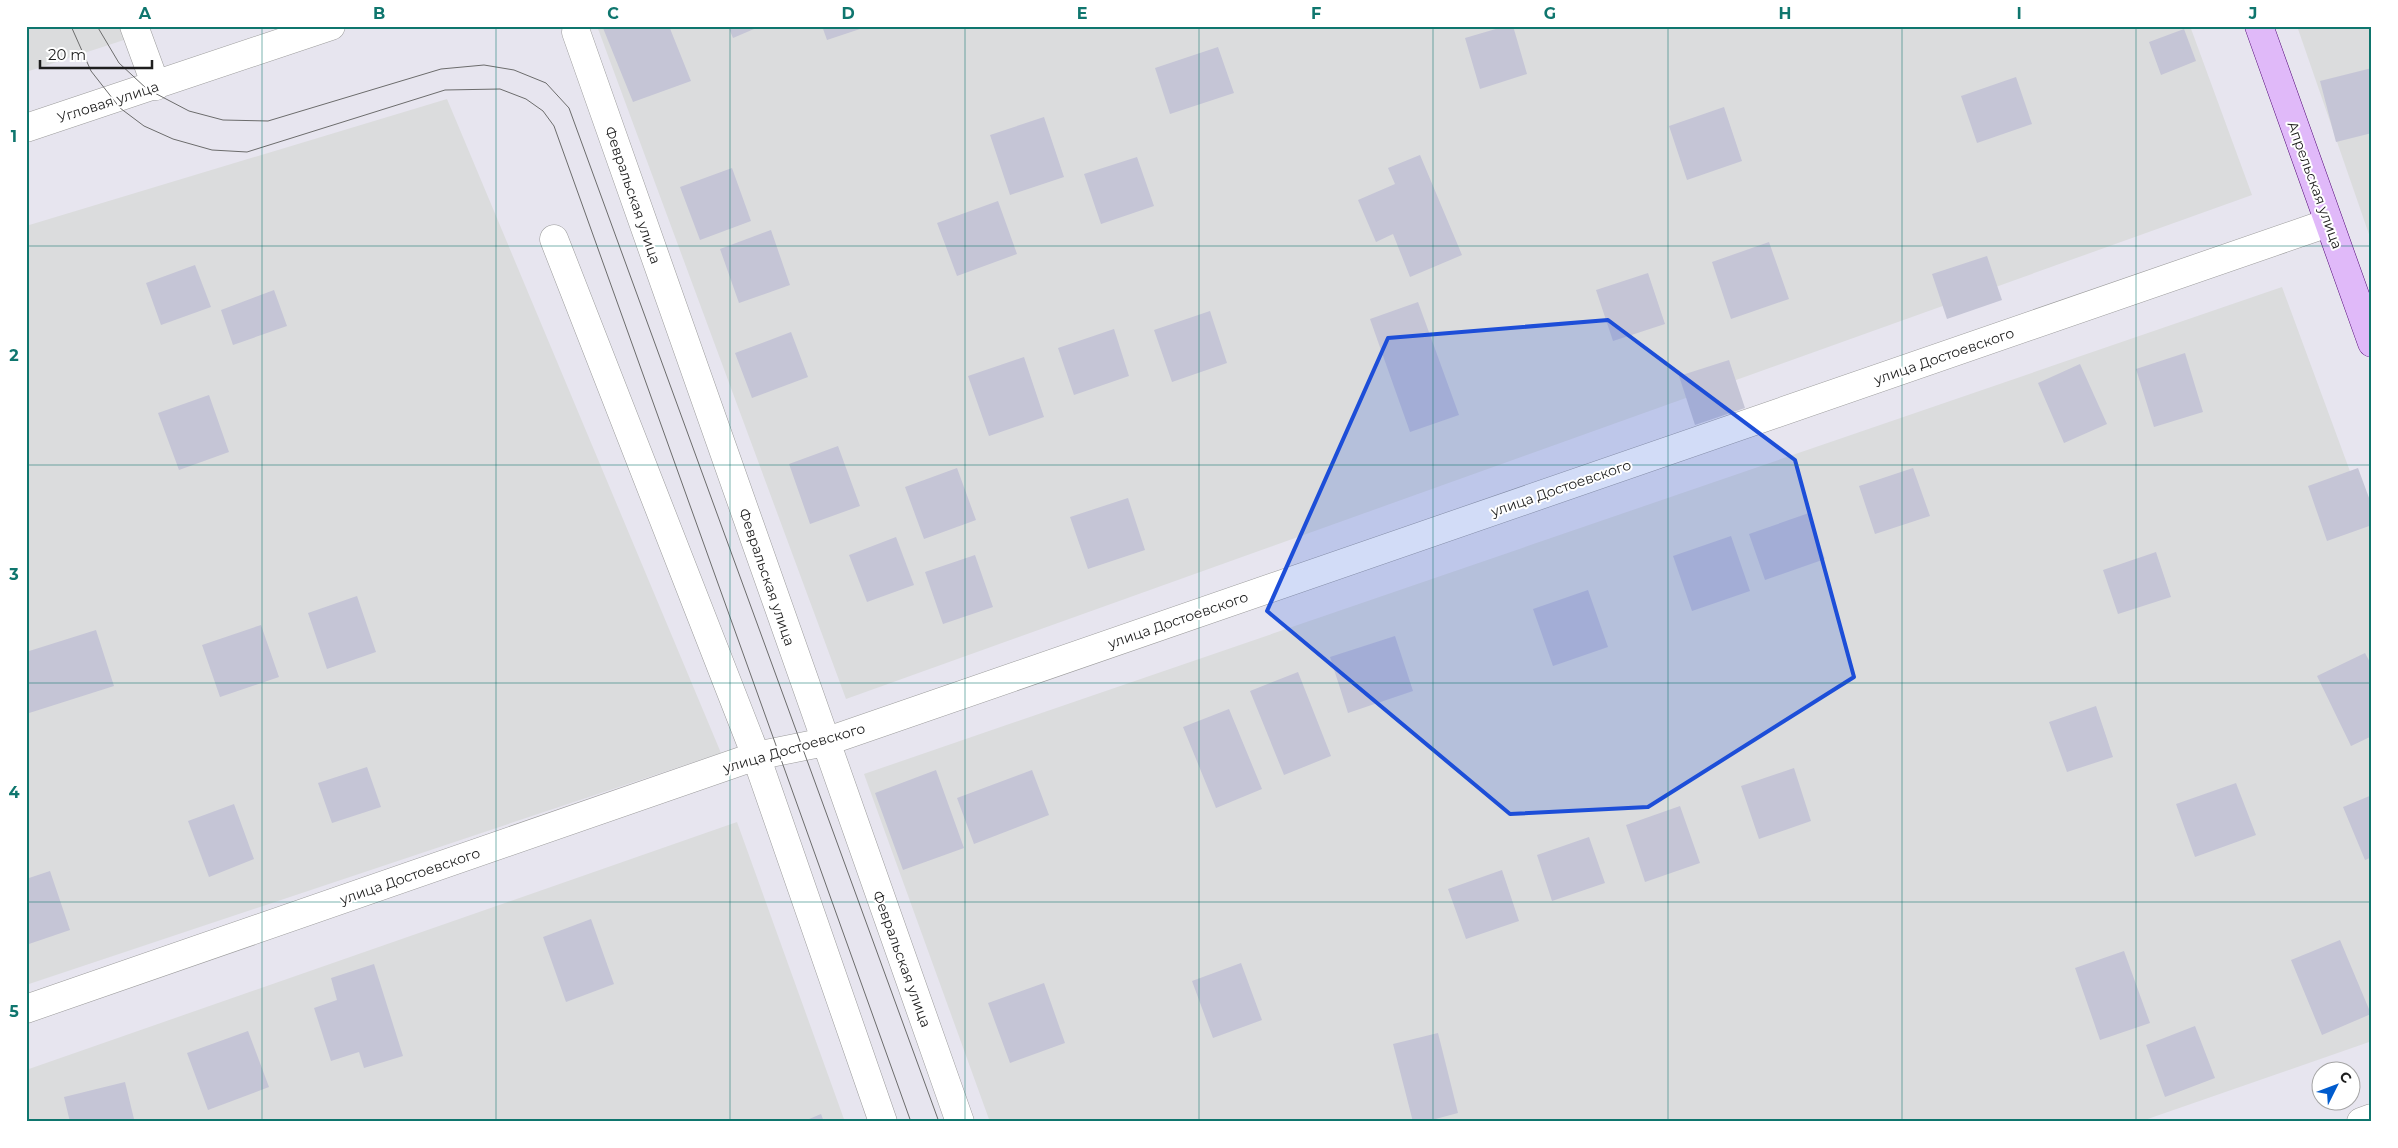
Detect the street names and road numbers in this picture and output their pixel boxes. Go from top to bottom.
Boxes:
street label: Угловая улица [55,77,161,127]
street label: Апрельская улица [2284,119,2346,251]
street label: Февральская улица [601,124,665,266]
street label: улица Достоевского [1871,324,2017,389]
street label: улица Достоевского [1488,456,1634,521]
street label: Февральская улица [735,506,799,648]
street label: улица Достоевского [1105,588,1251,653]
street label: улица Достоевского [720,719,867,777]
street label: улица Достоевского [337,844,483,909]
street label: Февральская улица [869,888,935,1030]

